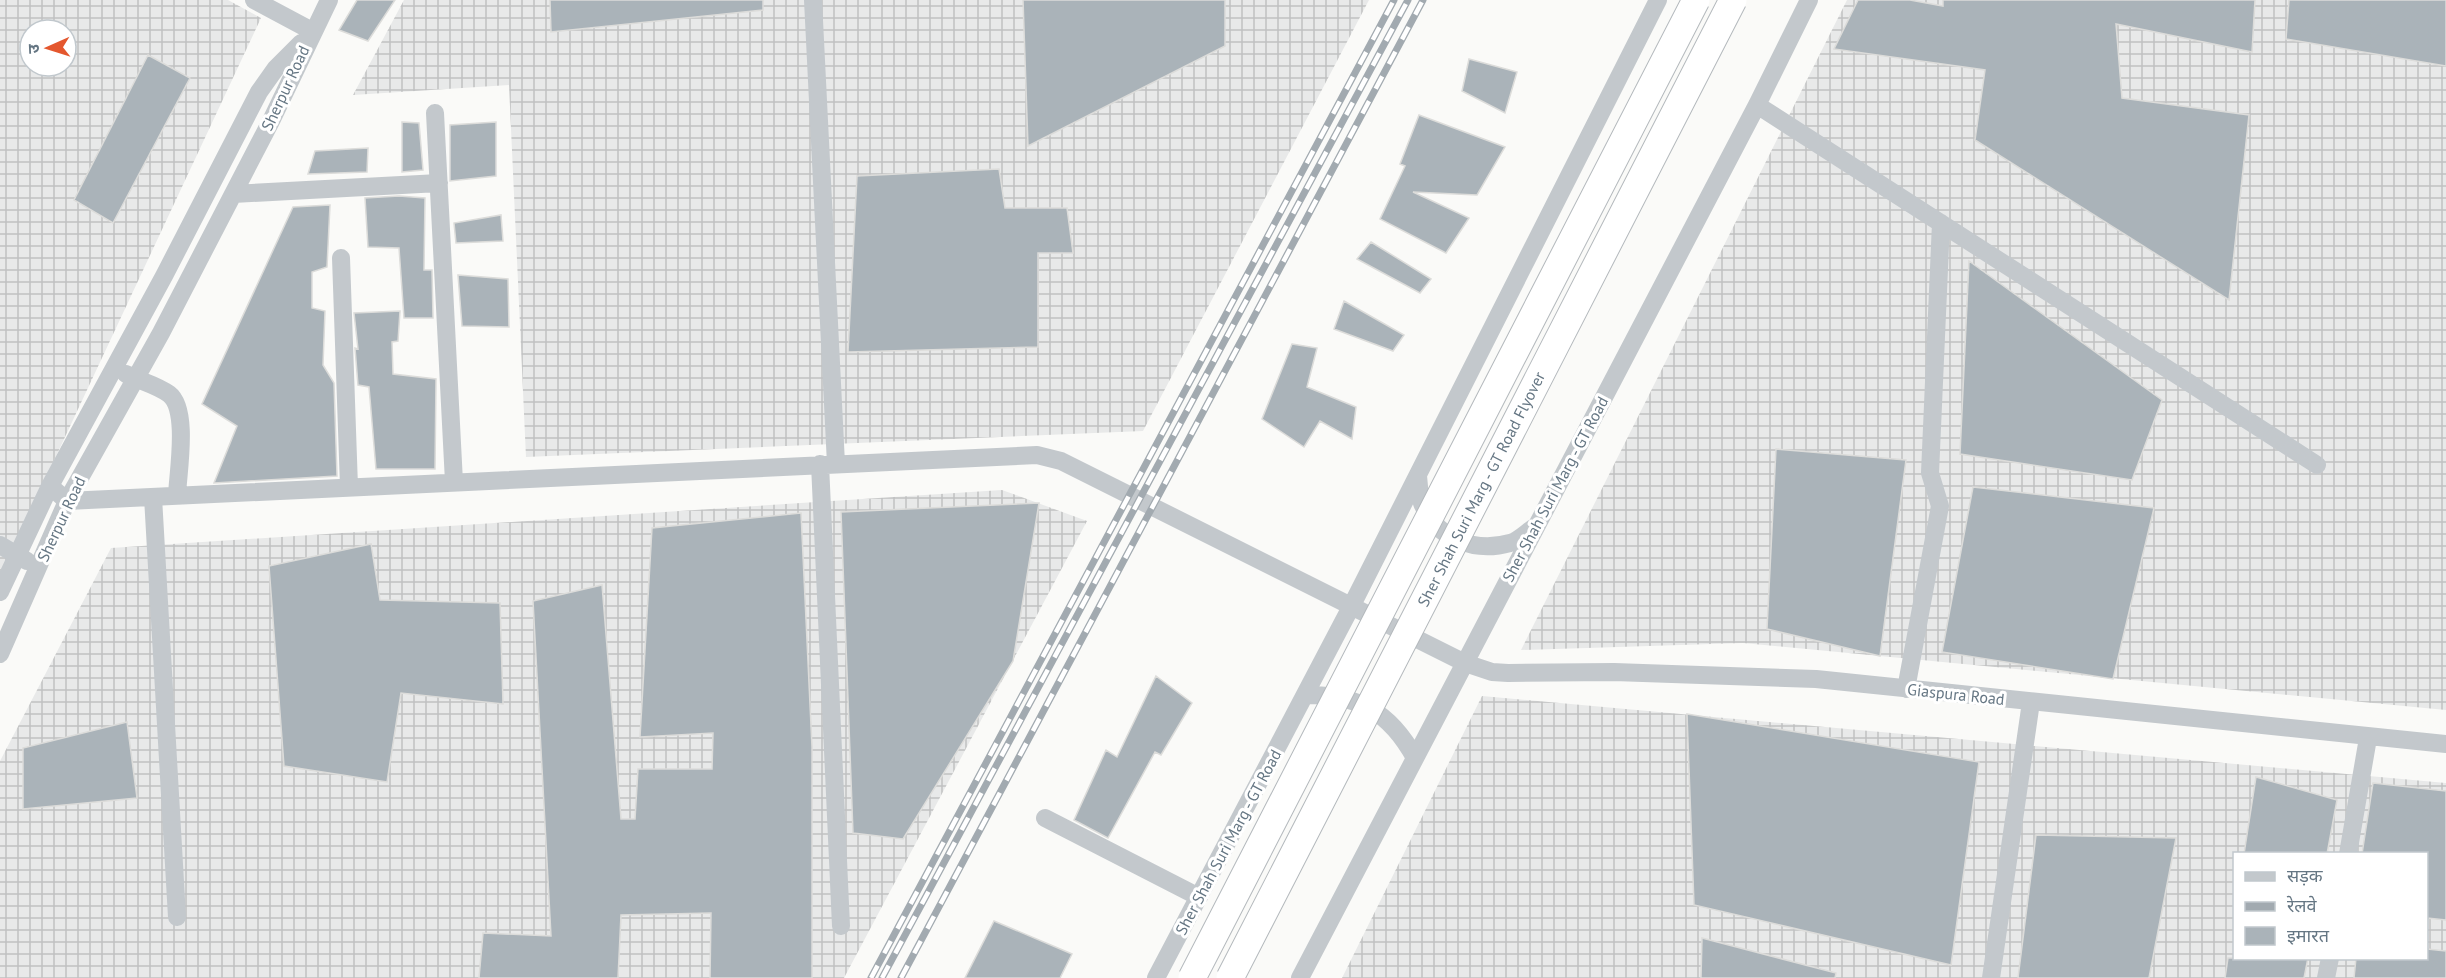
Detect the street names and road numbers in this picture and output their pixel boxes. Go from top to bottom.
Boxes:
street label: Sherpur Road [257,42,313,134]
street label: Sher Shah Suri Marg - GT Road Flyover [1413,368,1549,610]
street label: Sher Shah Suri Marg - GT Road [1498,393,1612,585]
street label: Sherpur Road [33,473,89,565]
street label: Giaspura Road [1906,679,2006,709]
street label: Sher Shah Suri Marg - GT Road [1171,746,1285,938]

